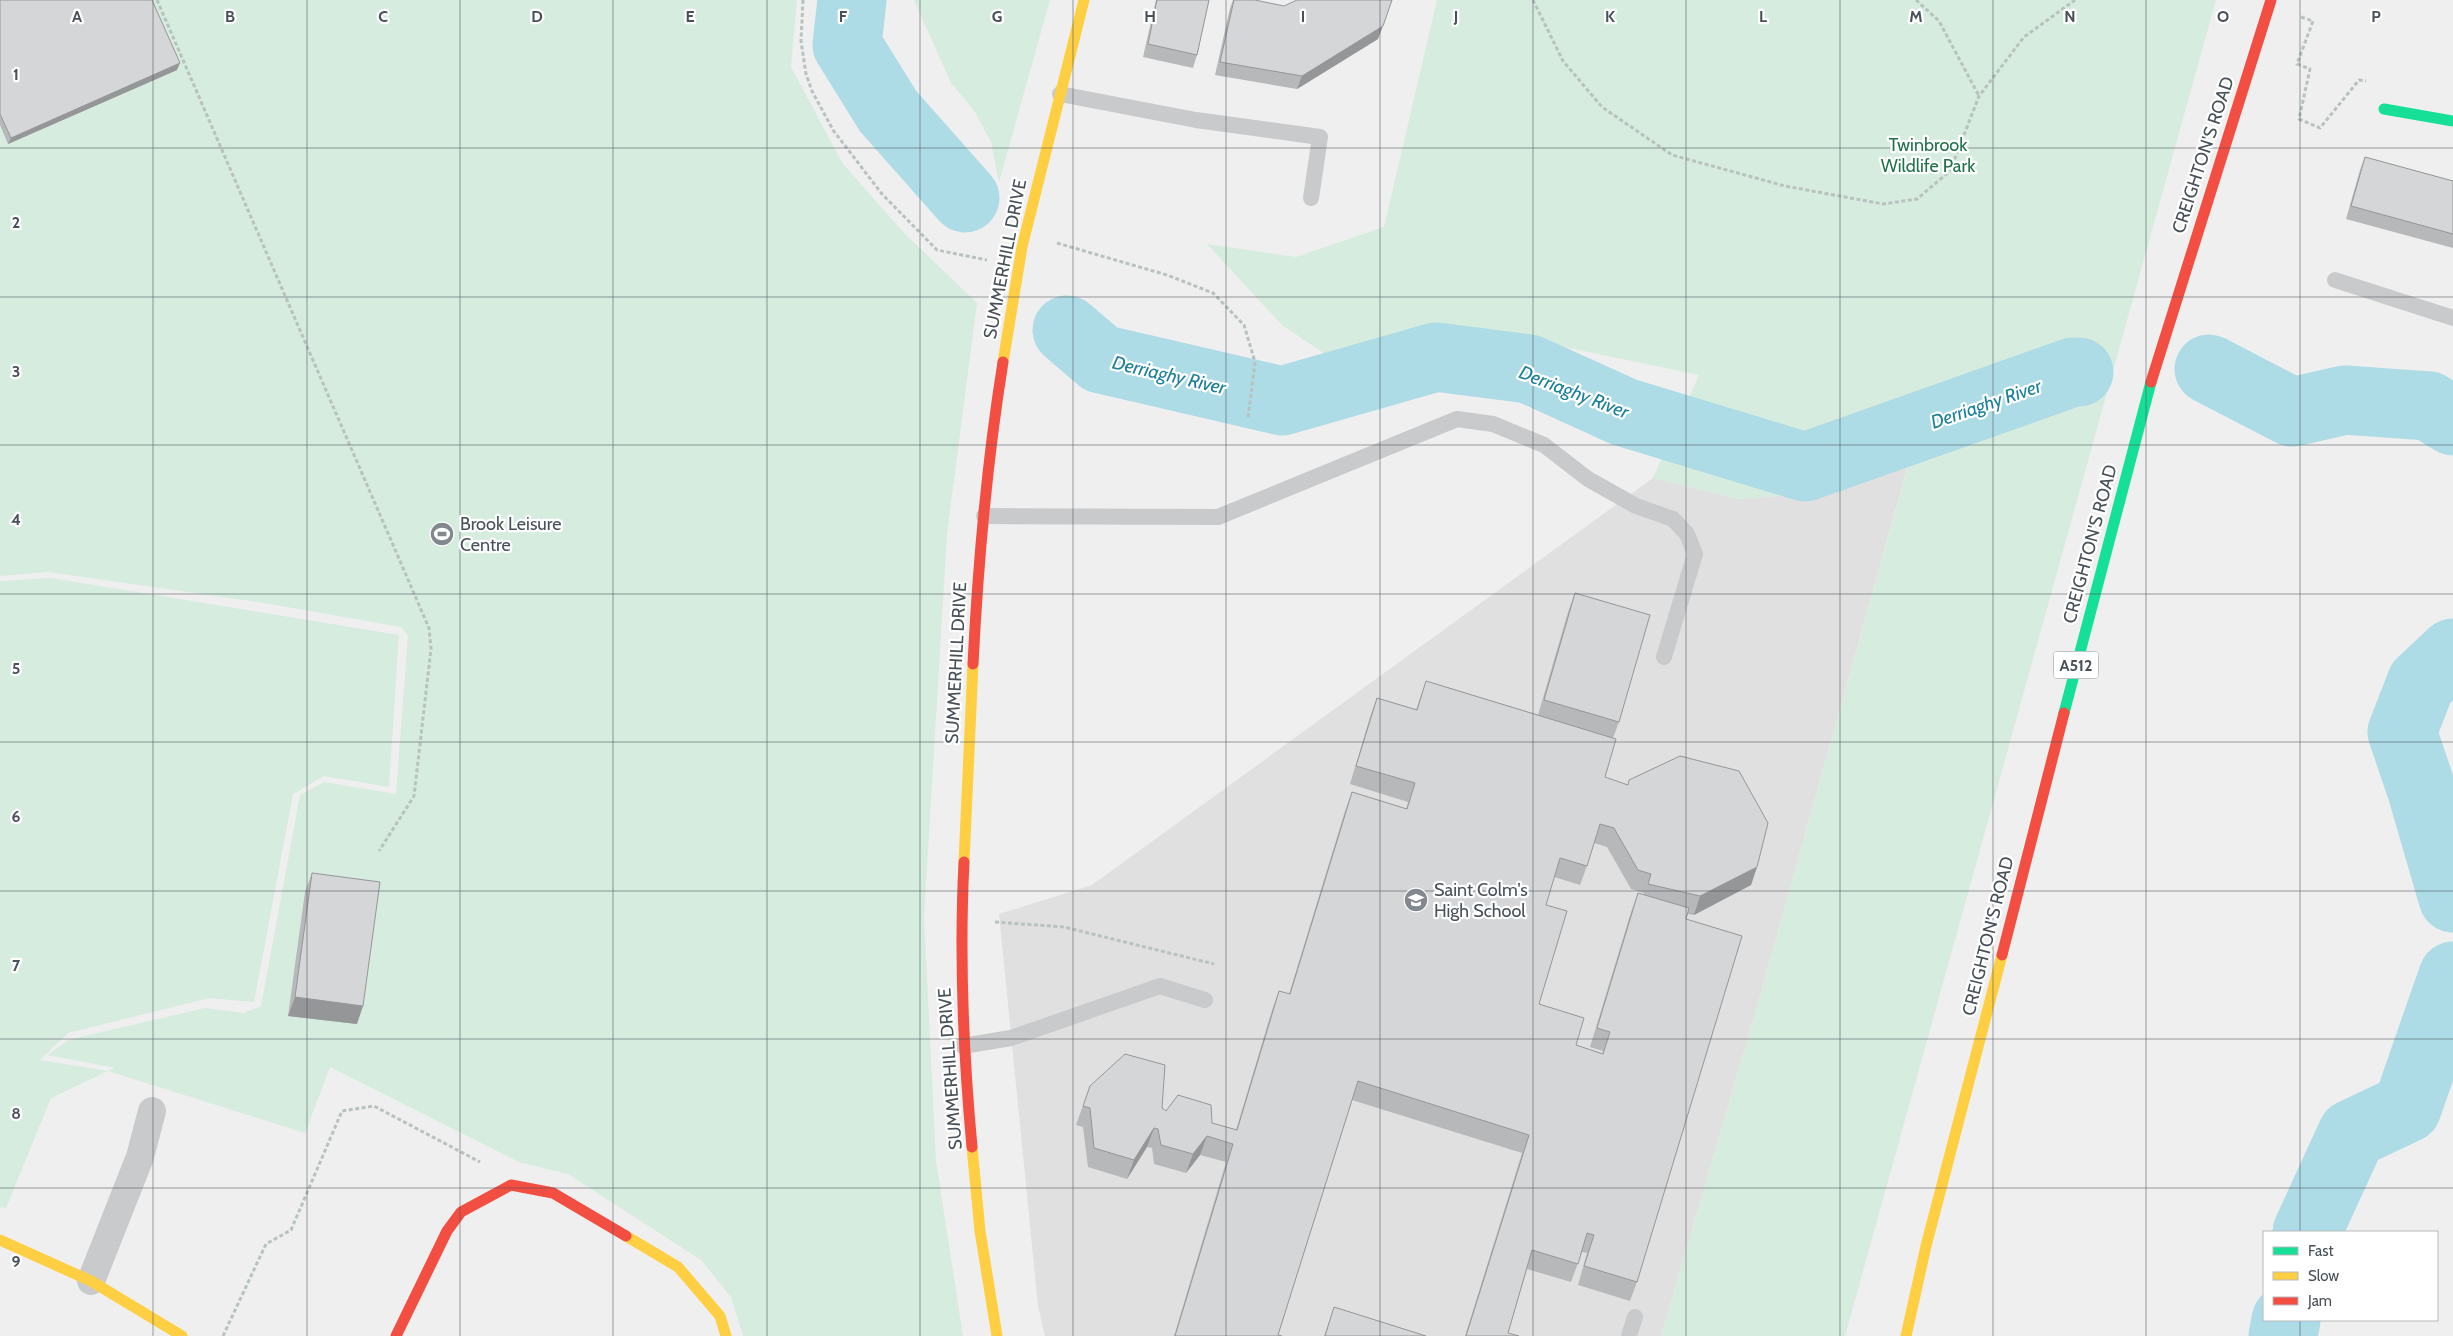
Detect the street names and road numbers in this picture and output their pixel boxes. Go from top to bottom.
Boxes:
street label: CREIGHTON'S ROAD [2167,74,2239,236]
street label: SUMMERHILL DRIVE [979,177,1031,341]
street label: CREIGHTON'S ROAD [2058,462,2122,626]
street label: SUMMERHILL DRIVE [941,581,971,745]
road number: A512 [2054,652,2098,678]
street label: CREIGHTON'S ROAD [1958,854,2018,1018]
street label: SUMMERHILL DRIVE [933,987,967,1151]

